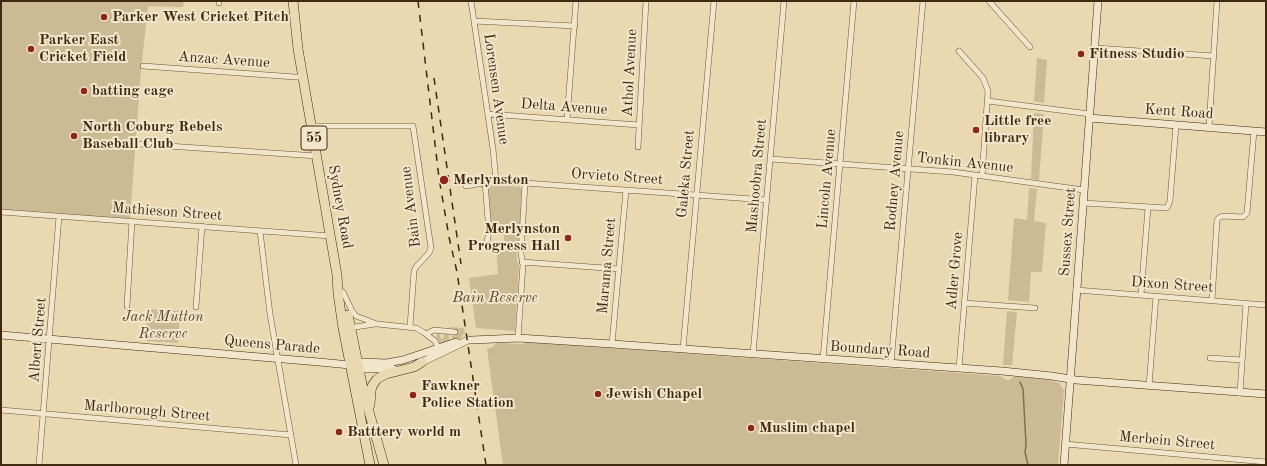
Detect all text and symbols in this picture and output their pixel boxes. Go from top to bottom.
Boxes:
place label: Parker West Cricket Pitch [112,8,289,26]
marker: Parker West Cricket Pitch [99,12,109,22]
street label: Athol Avenue [619,28,641,118]
place label: Parker East Cricket Field [39,31,126,66]
street label: Lorensen Avenue [479,32,513,146]
marker: Parker East Cricket Field [26,44,36,54]
place label: Fitness Studio [1089,45,1185,63]
street label: Anzac Avenue [178,48,270,72]
marker: Fitness Studio [1076,49,1086,59]
place label: batting cage [92,82,174,100]
marker: batting cage [79,86,89,96]
street label: Delta Avenue [520,95,608,119]
street label: Kent Road [1144,101,1214,123]
place label: Little free library [984,112,1051,147]
place label: North Coburg Rebels Baseball Club [82,118,222,153]
street label: Mashoobra Street [743,118,771,234]
marker: Little free library [971,125,981,135]
road number: 55 [301,126,327,150]
street label: Lincoln Avenue [814,128,840,230]
street label: Galeka Street [673,129,699,219]
street label: Rodney Avenue [882,130,908,232]
marker: North Coburg Rebels Baseball Club [69,131,79,141]
street label: Tonkin Avenue [916,149,1014,177]
street label: Sydney Road [324,164,356,250]
street label: Bain Avenue [397,165,425,249]
street label: Orvieto Street [570,165,664,189]
place label: Merlynston [453,171,529,189]
marker: Merlynston [438,174,450,186]
street label: Sussex Street [1056,187,1080,277]
street label: Mathieson Street [111,199,223,225]
street label: Marama Street [594,217,620,315]
place label: Merlynston Progress Hall [467,220,560,255]
street label: Adler Grove [943,231,967,311]
marker: Merlynston Progress Hall [563,233,573,243]
street label: Dixon Street [1130,273,1214,297]
park label: Bain Reserve [452,289,538,307]
street label: Albert Street [25,297,51,383]
park label: Jack Mutton Reserve [122,308,204,343]
street label: Queens Parade [223,332,321,358]
street label: Boundary Road [829,338,931,362]
place label: Fawkner Police Station [421,377,514,412]
place label: Jewish Chapel [606,385,702,403]
marker: Jewish Chapel [593,389,603,399]
marker: Fawkner Police Station [408,390,418,400]
street label: Marlborough Street [83,396,211,426]
place label: Muslim chapel [759,419,855,437]
place label: Batttery world m [347,423,461,441]
marker: Muslim chapel [746,423,756,433]
marker: Batttery world m [334,427,344,437]
street label: Merbein Street [1118,428,1216,454]

